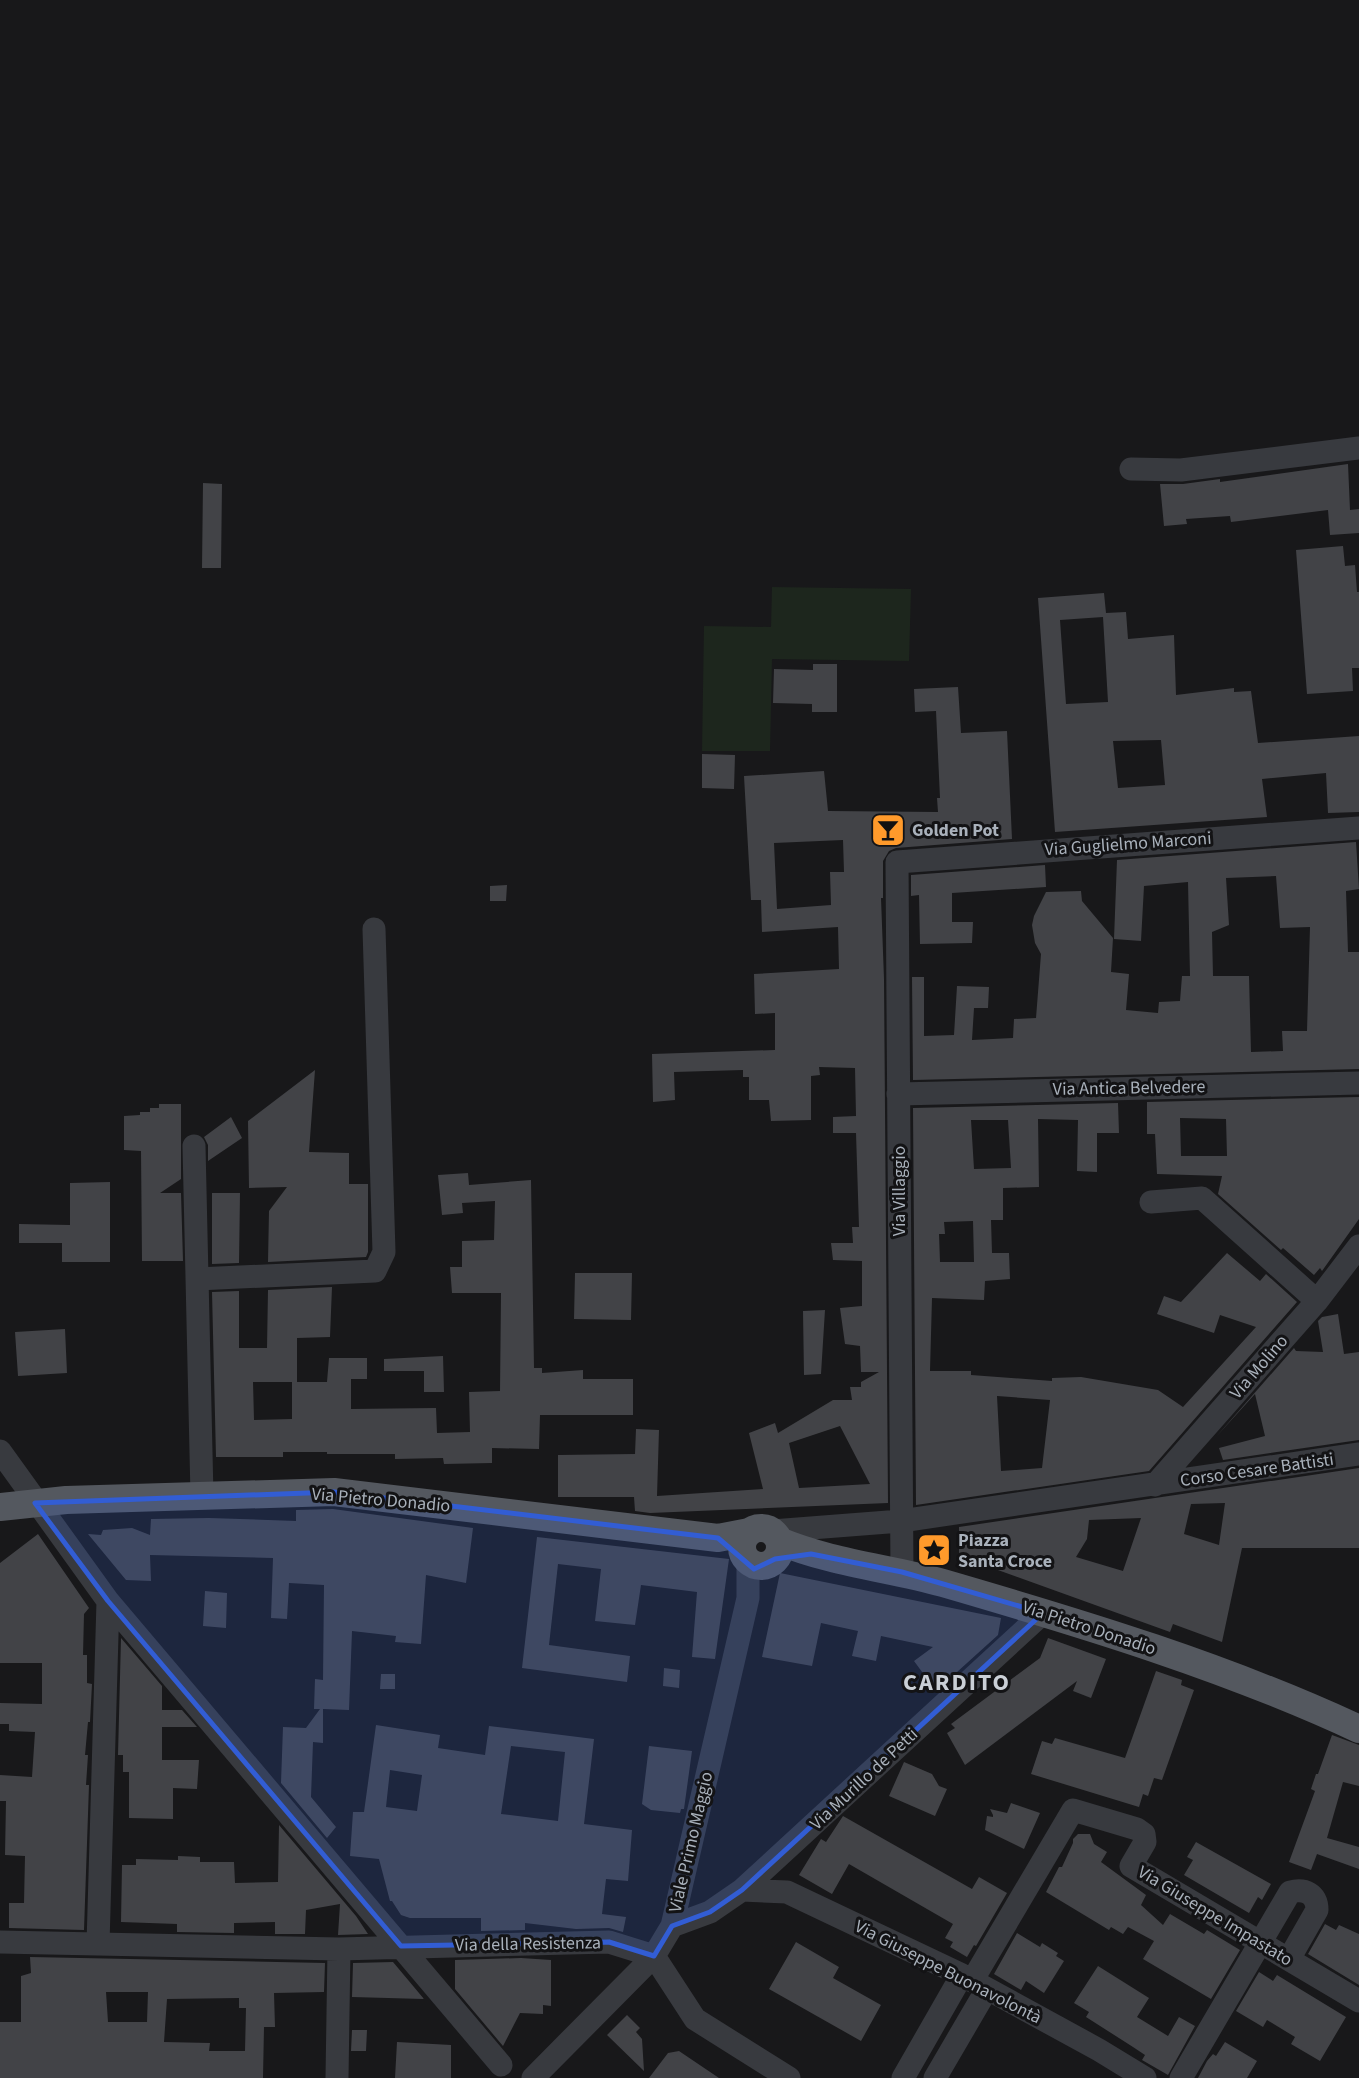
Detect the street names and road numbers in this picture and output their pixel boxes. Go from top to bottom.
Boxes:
street label: Via Guglielmo Marconi [1044,826,1212,862]
street label: Via Antica Belvedere [1053,1074,1206,1102]
street label: Via Villaggio [887,1146,912,1236]
street label: Via Molino [1224,1329,1294,1405]
street label: Corso Cesare Battisti [1179,1447,1335,1493]
street label: Via Pietro Donadio [311,1481,451,1519]
street label: Via Pietro Donadio [1019,1595,1159,1661]
street label: Via Murillo de Petti [804,1722,924,1836]
street label: Viale Primo Maggio [663,1769,719,1915]
street label: Via Giuseppe Impastato [1133,1860,1297,1972]
street label: Via Giuseppe Buonavolontà [850,1914,1046,2030]
street label: Via della Resistenza [455,1930,601,1958]

